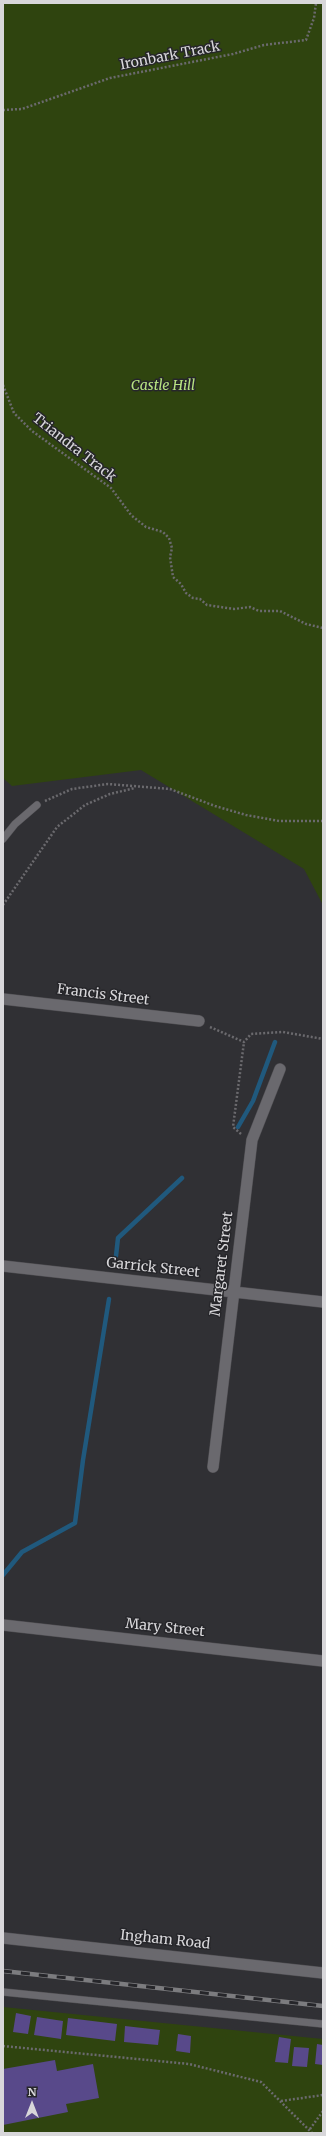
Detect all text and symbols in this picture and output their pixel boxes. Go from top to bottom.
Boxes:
street label: Ironbark Track [119,38,221,74]
park label: Castle Hill [131,378,195,394]
street label: Triandra Track [29,410,119,486]
street label: Francis Street [56,981,150,1009]
street label: Margaret Street [207,1211,237,1317]
street label: Garrick Street [105,1255,201,1281]
street label: Mary Street [125,1615,205,1641]
street label: Ingham Road [119,1927,211,1953]
north arrow [12,2084,52,2124]
text: N [28,2085,36,2099]

